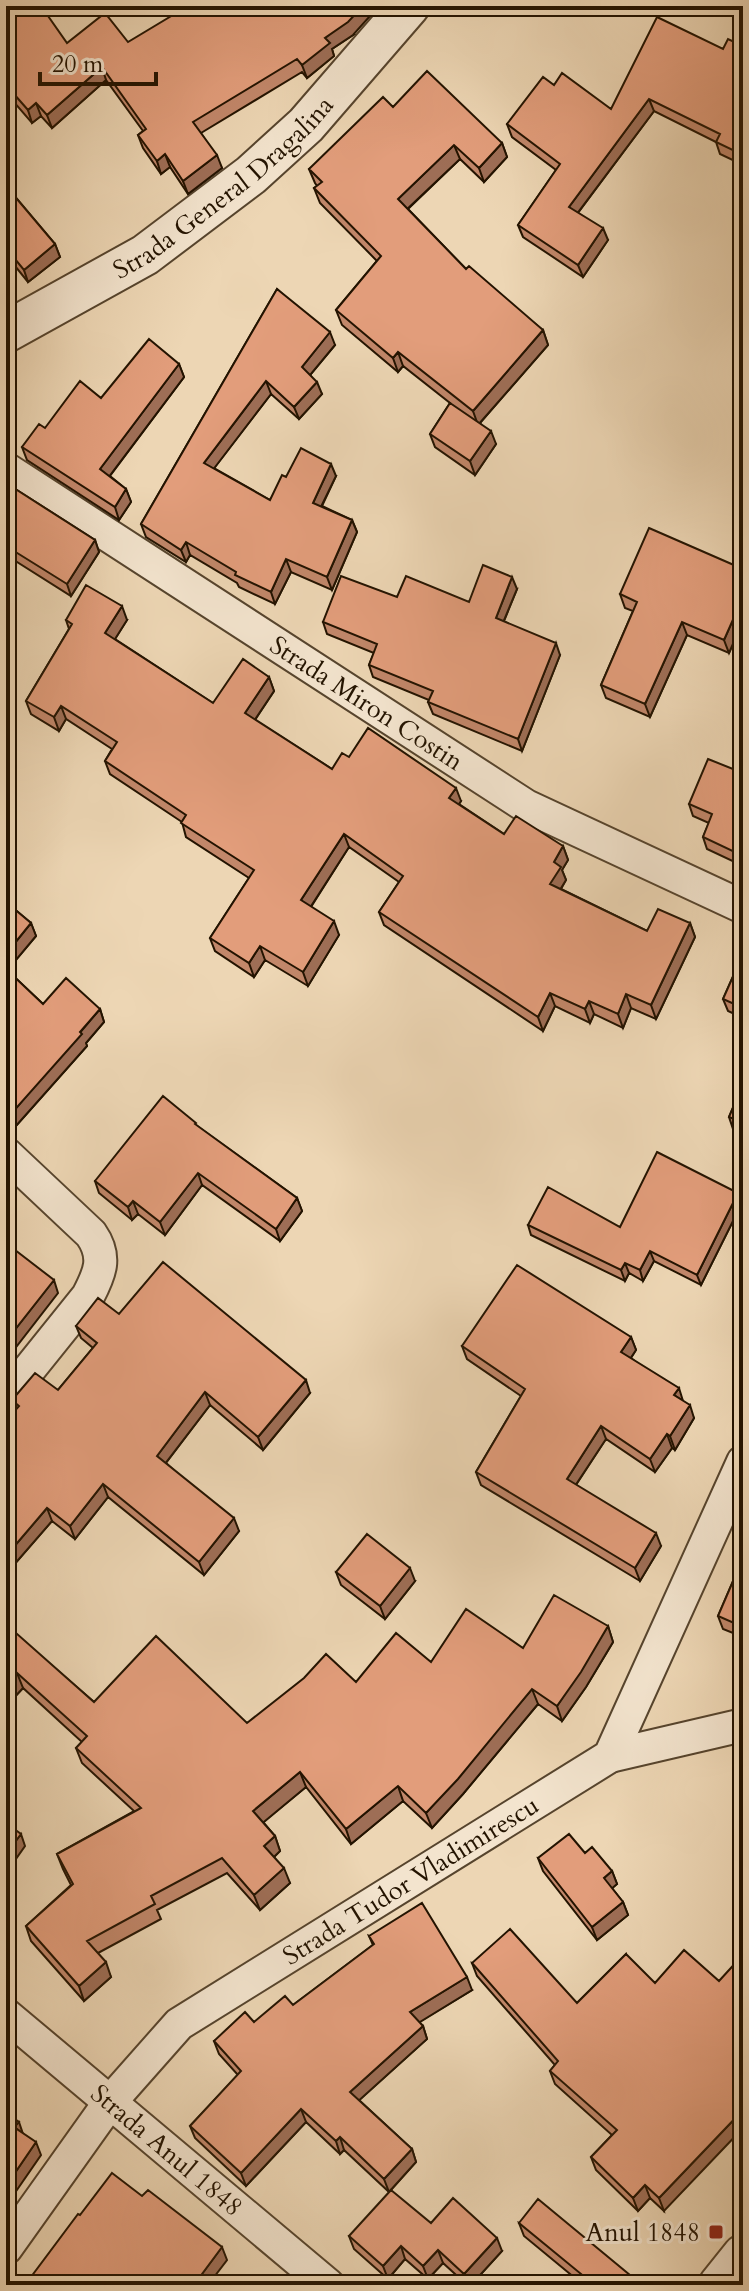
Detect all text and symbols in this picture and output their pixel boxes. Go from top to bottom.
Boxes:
scale bar [40,36,156,86]
text: 20 m [52,48,104,81]
street label: Strada General Dragalina [106,88,341,287]
street label: Strada Miron Costin [263,627,471,779]
street label: Strada Tudor Vladimirescu [276,1787,545,1973]
street label: Strada Anul 1848 [83,2076,250,2224]
place label: Anul 1848 [586,2215,700,2250]
marker: Anul 1848 [707,2223,725,2241]

